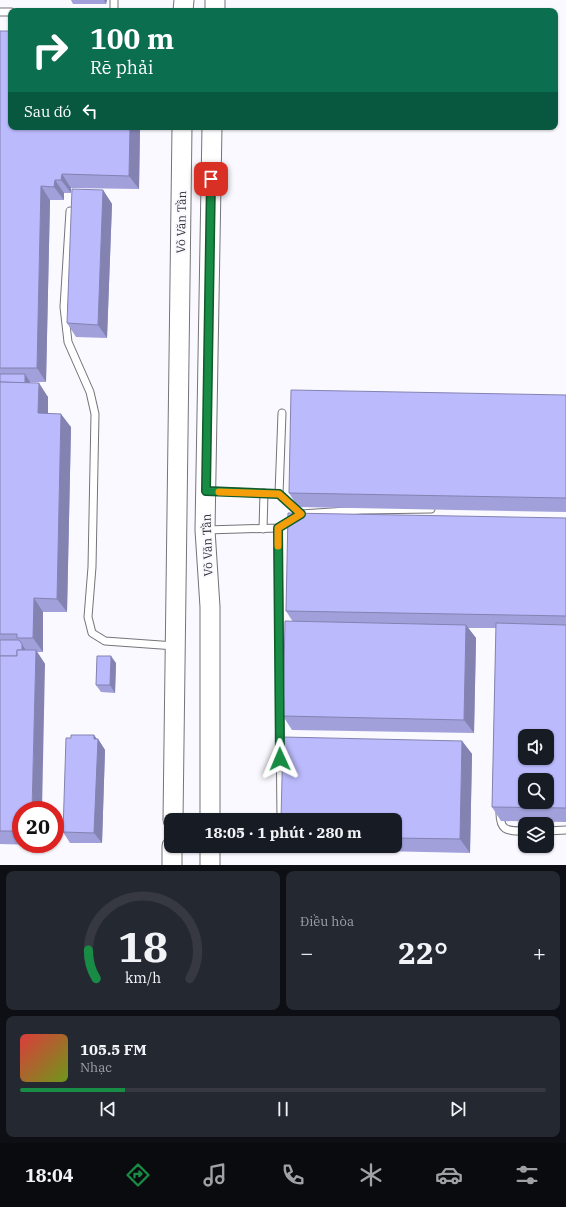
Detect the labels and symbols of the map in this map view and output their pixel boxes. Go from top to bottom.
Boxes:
pin [194,162,228,196]
street label: Võ Văn Tần [173,190,189,253]
street label: Võ Văn Tần [198,513,216,577]
position arrow [259,738,301,780]
speed limit sign: 20 [12,801,64,853]

